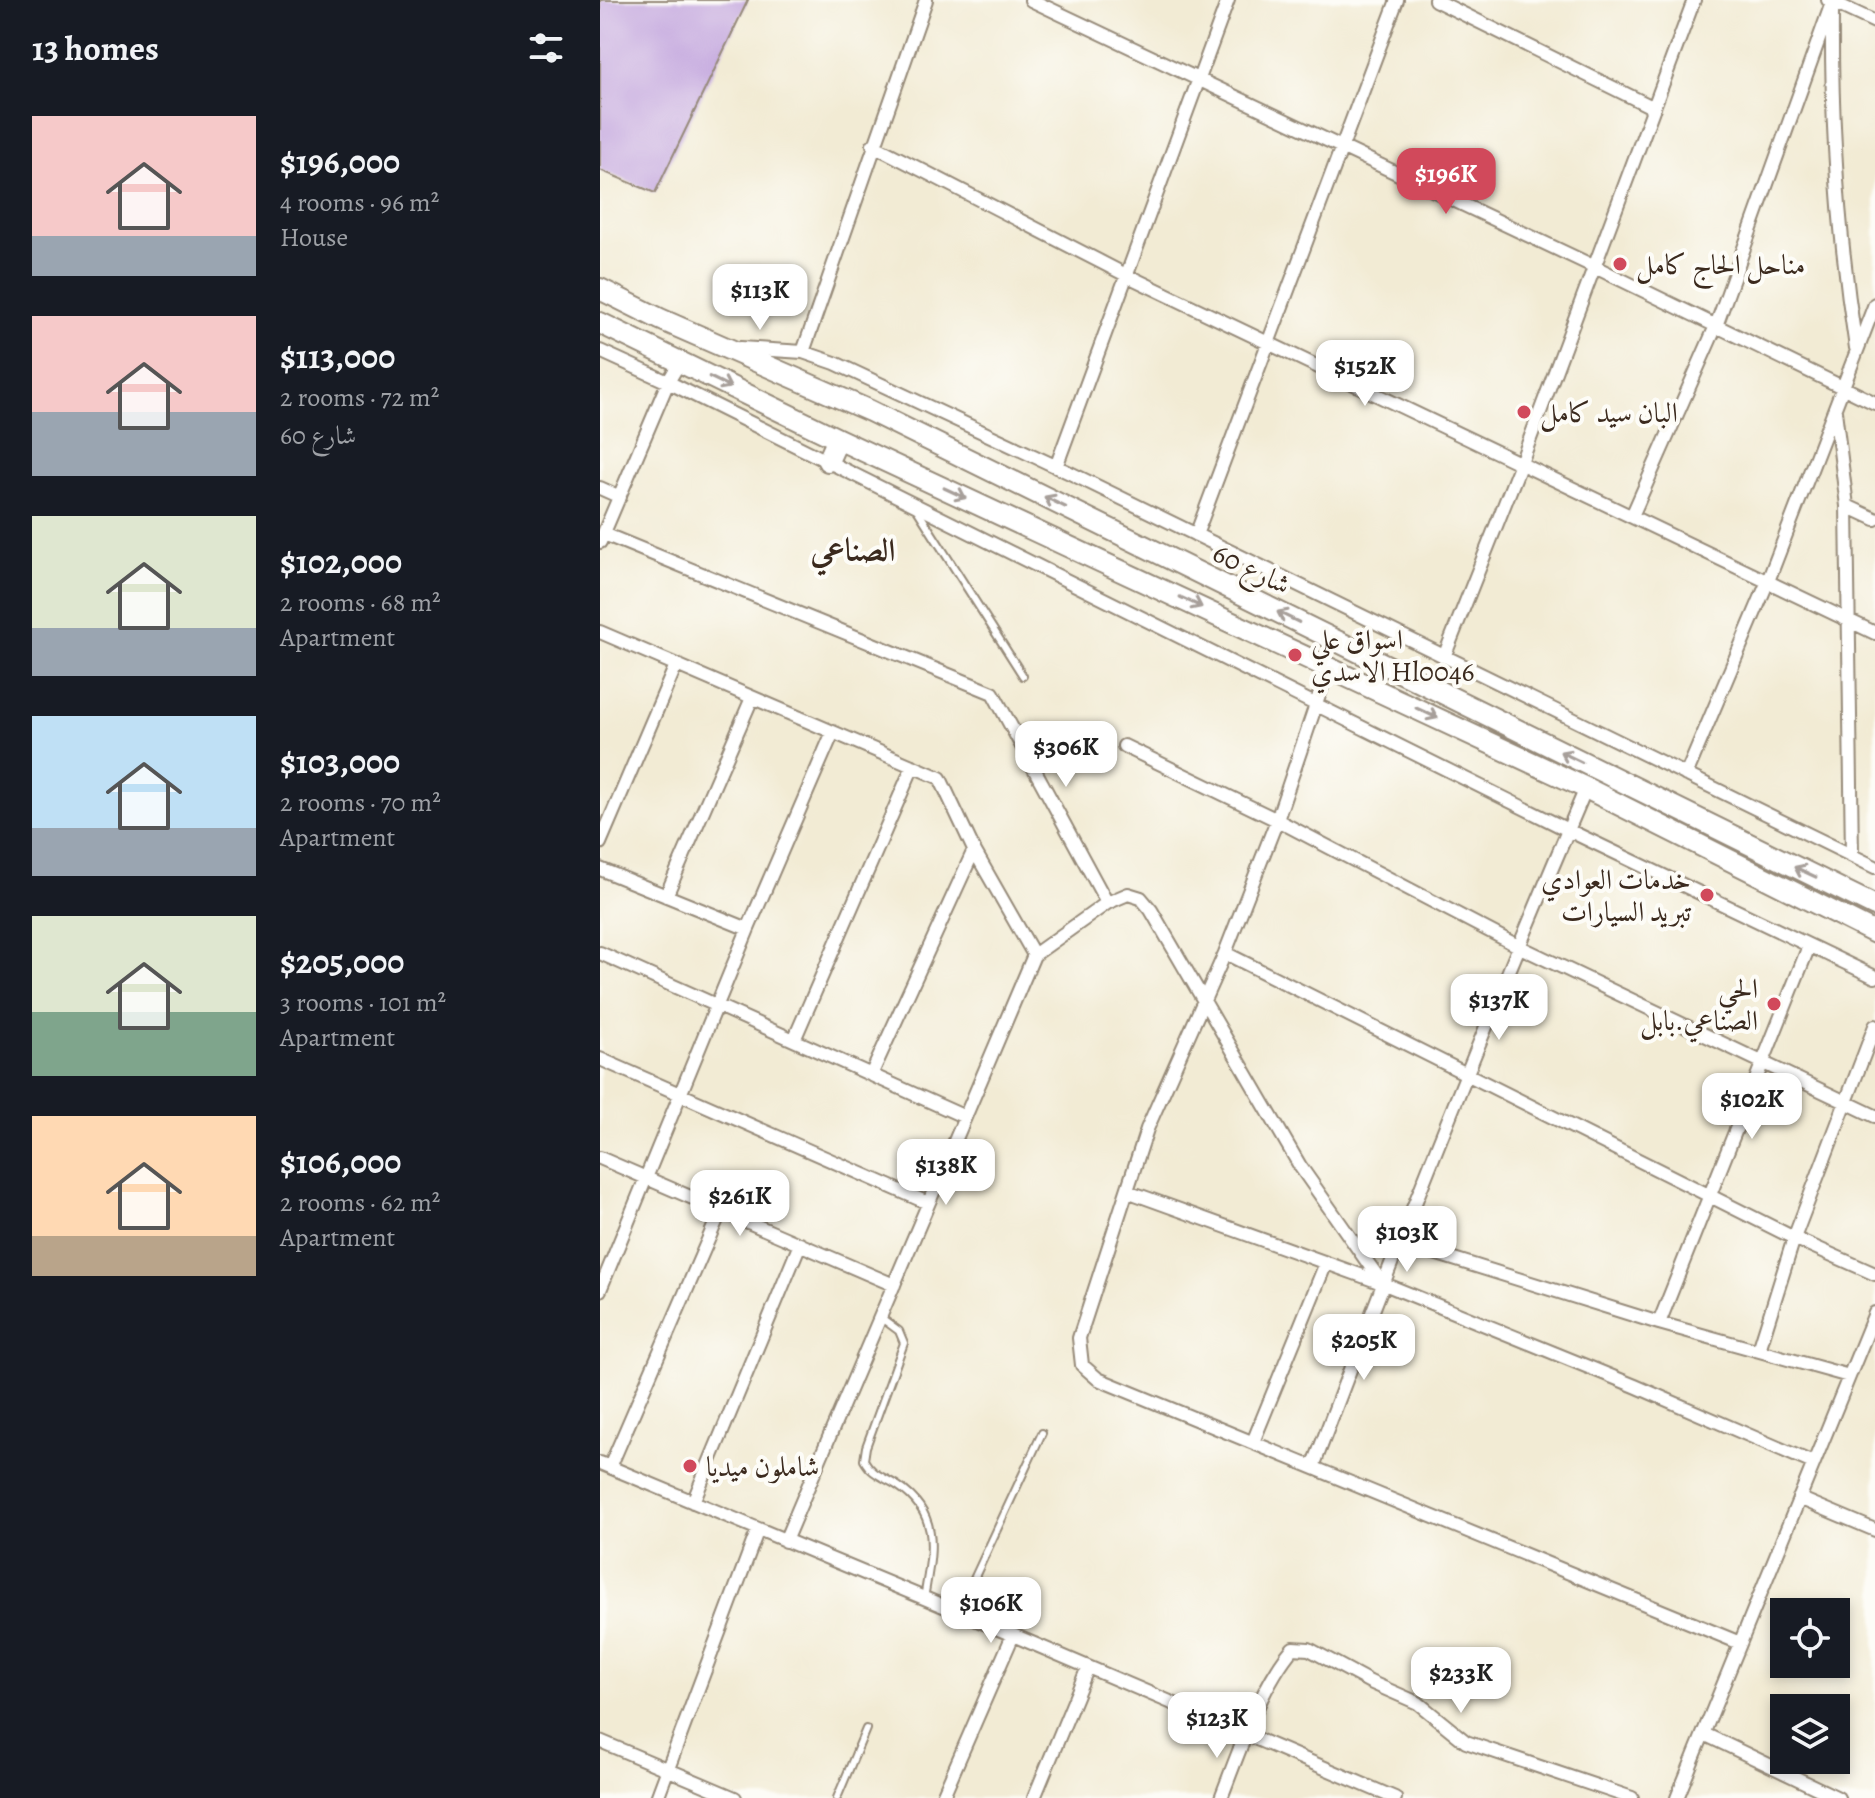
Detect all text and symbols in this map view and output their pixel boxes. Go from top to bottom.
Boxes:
text: 13 homes [32,25,159,72]
icon: filters [524,26,568,70]
text: $196,000 [280,138,400,185]
icon: home [96,148,192,244]
pin: $196K [1390,148,1502,216]
text: $196K [1415,156,1477,191]
text: 4 rooms · 96 m² [280,185,439,220]
text: House [280,220,348,255]
place label: مناحل الحاج كامل [1636,246,1806,290]
marker: مناحل الحاج كامل [1611,255,1629,273]
pin: $113K [704,264,816,332]
text: $113K [731,272,790,307]
text: $113,000 [280,333,395,380]
pin: $152K [1309,340,1421,408]
icon: home [96,348,192,444]
text: $152K [1334,348,1396,383]
one-way arrow [708,375,732,390]
text: 2 rooms · 72 m² [280,380,439,415]
place label: البان سيد كامل [1540,394,1678,432]
marker: البان سيد كامل [1515,403,1533,421]
text: شارع 60 [280,418,356,453]
one-way arrow [943,486,967,501]
one-way arrow [1043,494,1067,509]
district label: الصناعي [809,528,896,576]
street label: شارع 60 [1205,534,1297,608]
text: $102,000 [280,538,402,585]
icon: home [96,548,192,644]
text: 2 rooms · 68 m² [280,585,441,620]
one-way arrow [1179,596,1203,611]
one-way arrow [1277,609,1301,624]
text: Apartment [280,620,395,655]
place label: اسواق علي الاسدي Hl0046 [1311,621,1475,694]
marker: اسواق علي الاسدي Hl0046 [1286,646,1304,664]
one-way arrow [1414,706,1438,721]
pin: $306K [1010,721,1122,789]
text: $306K [1033,729,1099,764]
text: $103,000 [280,738,400,785]
icon: home [96,748,192,844]
one-way arrow [1560,749,1584,764]
text: 2 rooms · 70 m² [280,785,441,820]
text: Apartment [280,820,395,855]
place label: خدمات العوادي تبريد السيارات [1541,861,1692,931]
one-way arrow [1793,864,1817,879]
marker: خدمات العوادي تبريد السيارات [1698,886,1716,904]
text: $205,000 [280,938,404,985]
icon: home [96,948,192,1044]
place label: الحي الصناعي.بابل [1640,970,1758,1043]
pin: $137K [1443,974,1555,1042]
text: $137K [1469,982,1529,1017]
text: 3 rooms · 101 m² [280,985,446,1020]
marker: الحي الصناعي.بابل [1765,995,1783,1013]
text: Apartment [280,1020,395,1055]
pin: $102K [1696,1073,1808,1141]
text: $102K [1720,1081,1784,1116]
text: $106,000 [280,1138,401,1185]
pin: $138K [890,1139,1002,1207]
text: $138K [915,1147,977,1182]
icon: home [96,1148,192,1244]
pin: $261K [684,1170,796,1238]
text: $261K [708,1178,772,1213]
text: 2 rooms · 62 m² [280,1185,440,1220]
pin: $103K [1351,1206,1463,1274]
text: $103K [1376,1214,1438,1249]
text: Apartment [280,1220,395,1255]
pin: $205K [1308,1314,1420,1382]
text: $205K [1331,1322,1397,1357]
place label: شاملون ميديا [706,1448,819,1486]
marker: شاملون ميديا [681,1457,699,1475]
pin: $106K [935,1577,1047,1645]
text: $106K [959,1585,1023,1620]
map controls [1770,1598,1850,1774]
button: locate [1770,1598,1850,1678]
pin: $233K [1405,1647,1517,1715]
text: $233K [1429,1655,1493,1690]
pin: $123K [1161,1692,1273,1760]
button: layers [1770,1694,1850,1774]
text: $123K [1186,1700,1248,1735]

